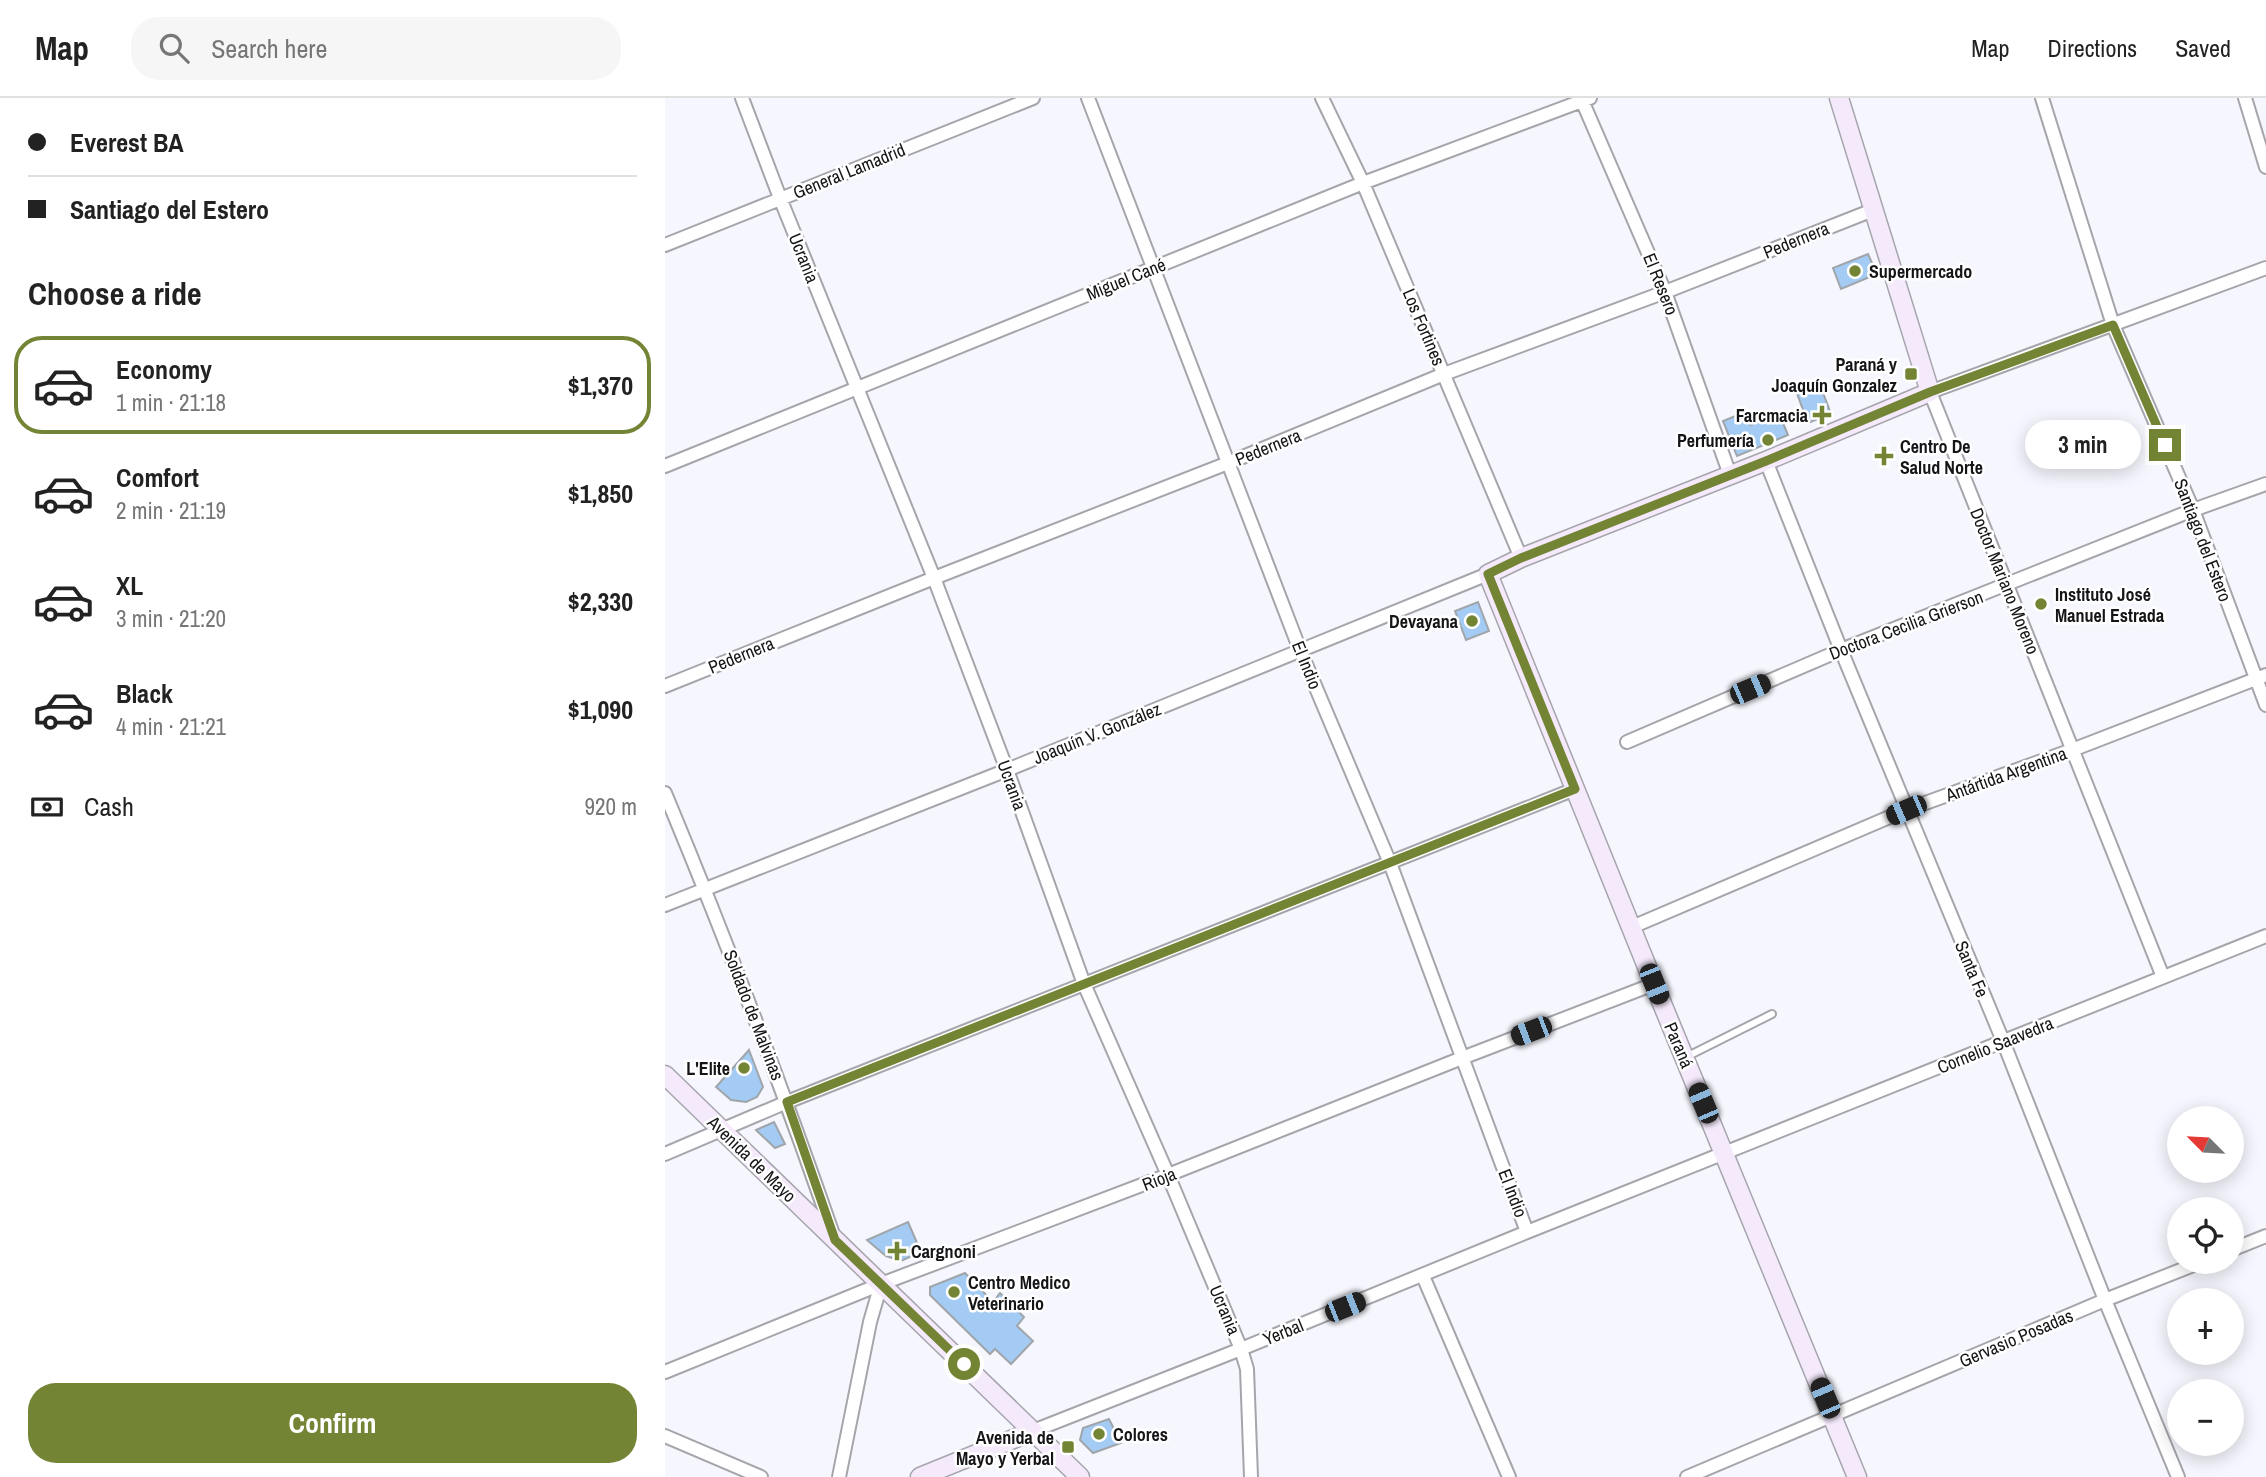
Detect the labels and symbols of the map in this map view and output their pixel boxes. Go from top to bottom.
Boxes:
street label: General Lamadrid [789,137,909,205]
street label: Pedernera [1759,216,1833,264]
street label: Ucrania [783,229,825,287]
street label: El Resero [1637,249,1685,319]
street label: Miguel Cané [1083,252,1169,306]
place label: Supermercado [1869,259,1972,284]
marker: Supermercado [1847,263,1863,279]
street label: Los Fortines [1397,285,1451,369]
place label: Paraná y Joaquín Gonzalez [1772,352,1898,398]
marker: Paraná y Joaquín Gonzalez [1903,366,1919,382]
place label: Farcmacia [1736,403,1809,428]
marker: Farcmacia [1814,407,1830,423]
callout: 3 min [2025,420,2141,470]
street label: Pedernera [1231,423,1305,471]
place label: Perfumería [1677,428,1755,453]
route end [2149,429,2181,461]
marker: Perfumería [1760,432,1776,448]
place label: Centro De Salud Norte [1900,434,1983,480]
marker: Centro De Salud Norte [1874,446,1894,466]
street label: Santiago del Estero [2168,475,2238,605]
street label: Doctor Mariano Moreno [1964,504,2046,658]
place label: Instituto José Manuel Estrada [2055,582,2165,628]
street label: Doctora Cecilia Grierson [1825,584,1987,666]
marker: Instituto José Manuel Estrada [2033,596,2049,612]
place label: Devayana [1389,609,1459,634]
marker: Devayana [1464,613,1480,629]
street label: Pedernera [704,631,778,679]
street label: El Indio [1286,637,1328,693]
car [1727,671,1774,707]
street label: Joaquín V. González [1029,696,1165,770]
street label: Antártida Argentina [1941,740,2070,808]
street label: Ucrania [991,756,1033,814]
car [1883,792,1930,828]
street label: Santa Fe [1949,937,1995,1001]
street label: Soldado de Malvinas [718,946,790,1084]
car [1637,961,1672,1007]
street label: Cornelio Saavedra [1933,1010,2057,1080]
car [1508,1014,1555,1048]
street label: Paraná [1658,1018,1700,1072]
place label: L'Elite [686,1056,730,1081]
marker: L'Elite [736,1060,752,1076]
car [1686,1080,1721,1126]
north arrow [2167,1106,2243,1183]
street label: Avenida de Mayo [701,1110,802,1208]
street label: Rioja [1138,1161,1180,1197]
street label: El Indio [1492,1165,1534,1221]
place label: Cargnoni [911,1239,976,1264]
marker: Cargnoni [889,1243,905,1259]
place label: Centro Medico Veterinario [968,1270,1071,1316]
street label: Ucrania [1203,1281,1247,1339]
marker: Centro Medico Veterinario [946,1284,962,1300]
car [1322,1289,1369,1325]
street label: Gervasio Posadas [1955,1303,2077,1373]
street label: Yerbal [1259,1313,1307,1351]
route start [948,1348,980,1380]
car [1808,1375,1843,1421]
place label: Colores [1113,1422,1168,1447]
place label: Avenida de Mayo y Yerbal [956,1425,1054,1471]
marker: Colores [1091,1426,1107,1442]
marker: Avenida de Mayo y Yerbal [1060,1439,1076,1455]

